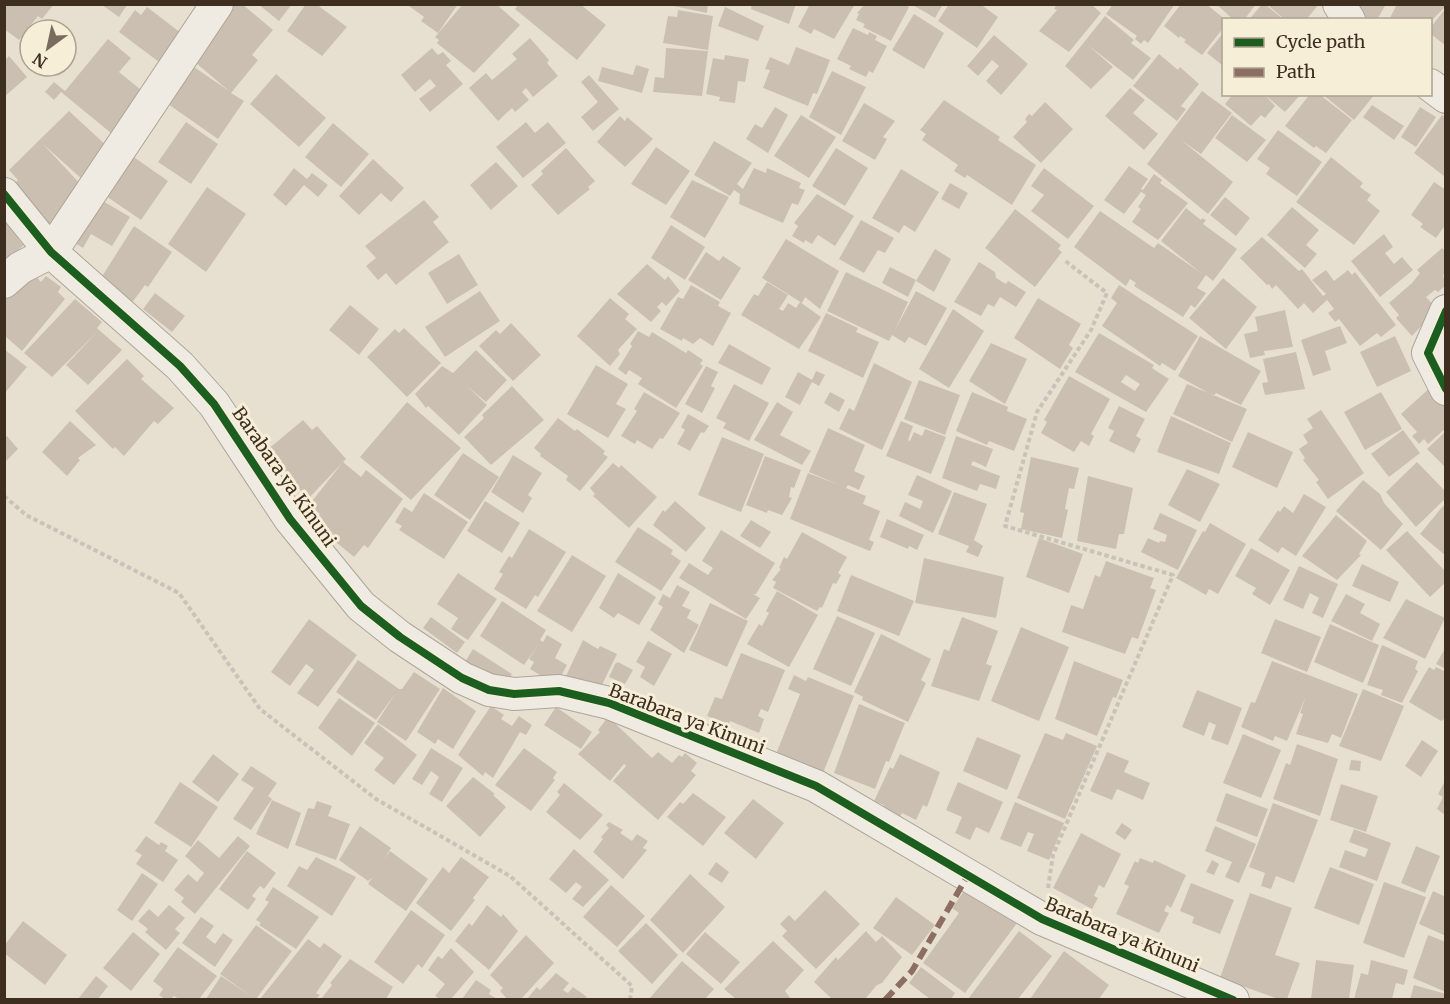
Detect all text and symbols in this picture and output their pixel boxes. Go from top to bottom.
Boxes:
north arrow [18,18,78,78]
legend [1222,18,1432,96]
text: Cycle path [1276,30,1366,53]
text: N [29,49,51,72]
text: Path [1276,60,1316,83]
street label: Barabara ya Kinuni [227,402,341,551]
street label: Barabara ya Kinuni [606,678,769,759]
street label: Barabara ya Kinuni [1041,892,1203,978]

